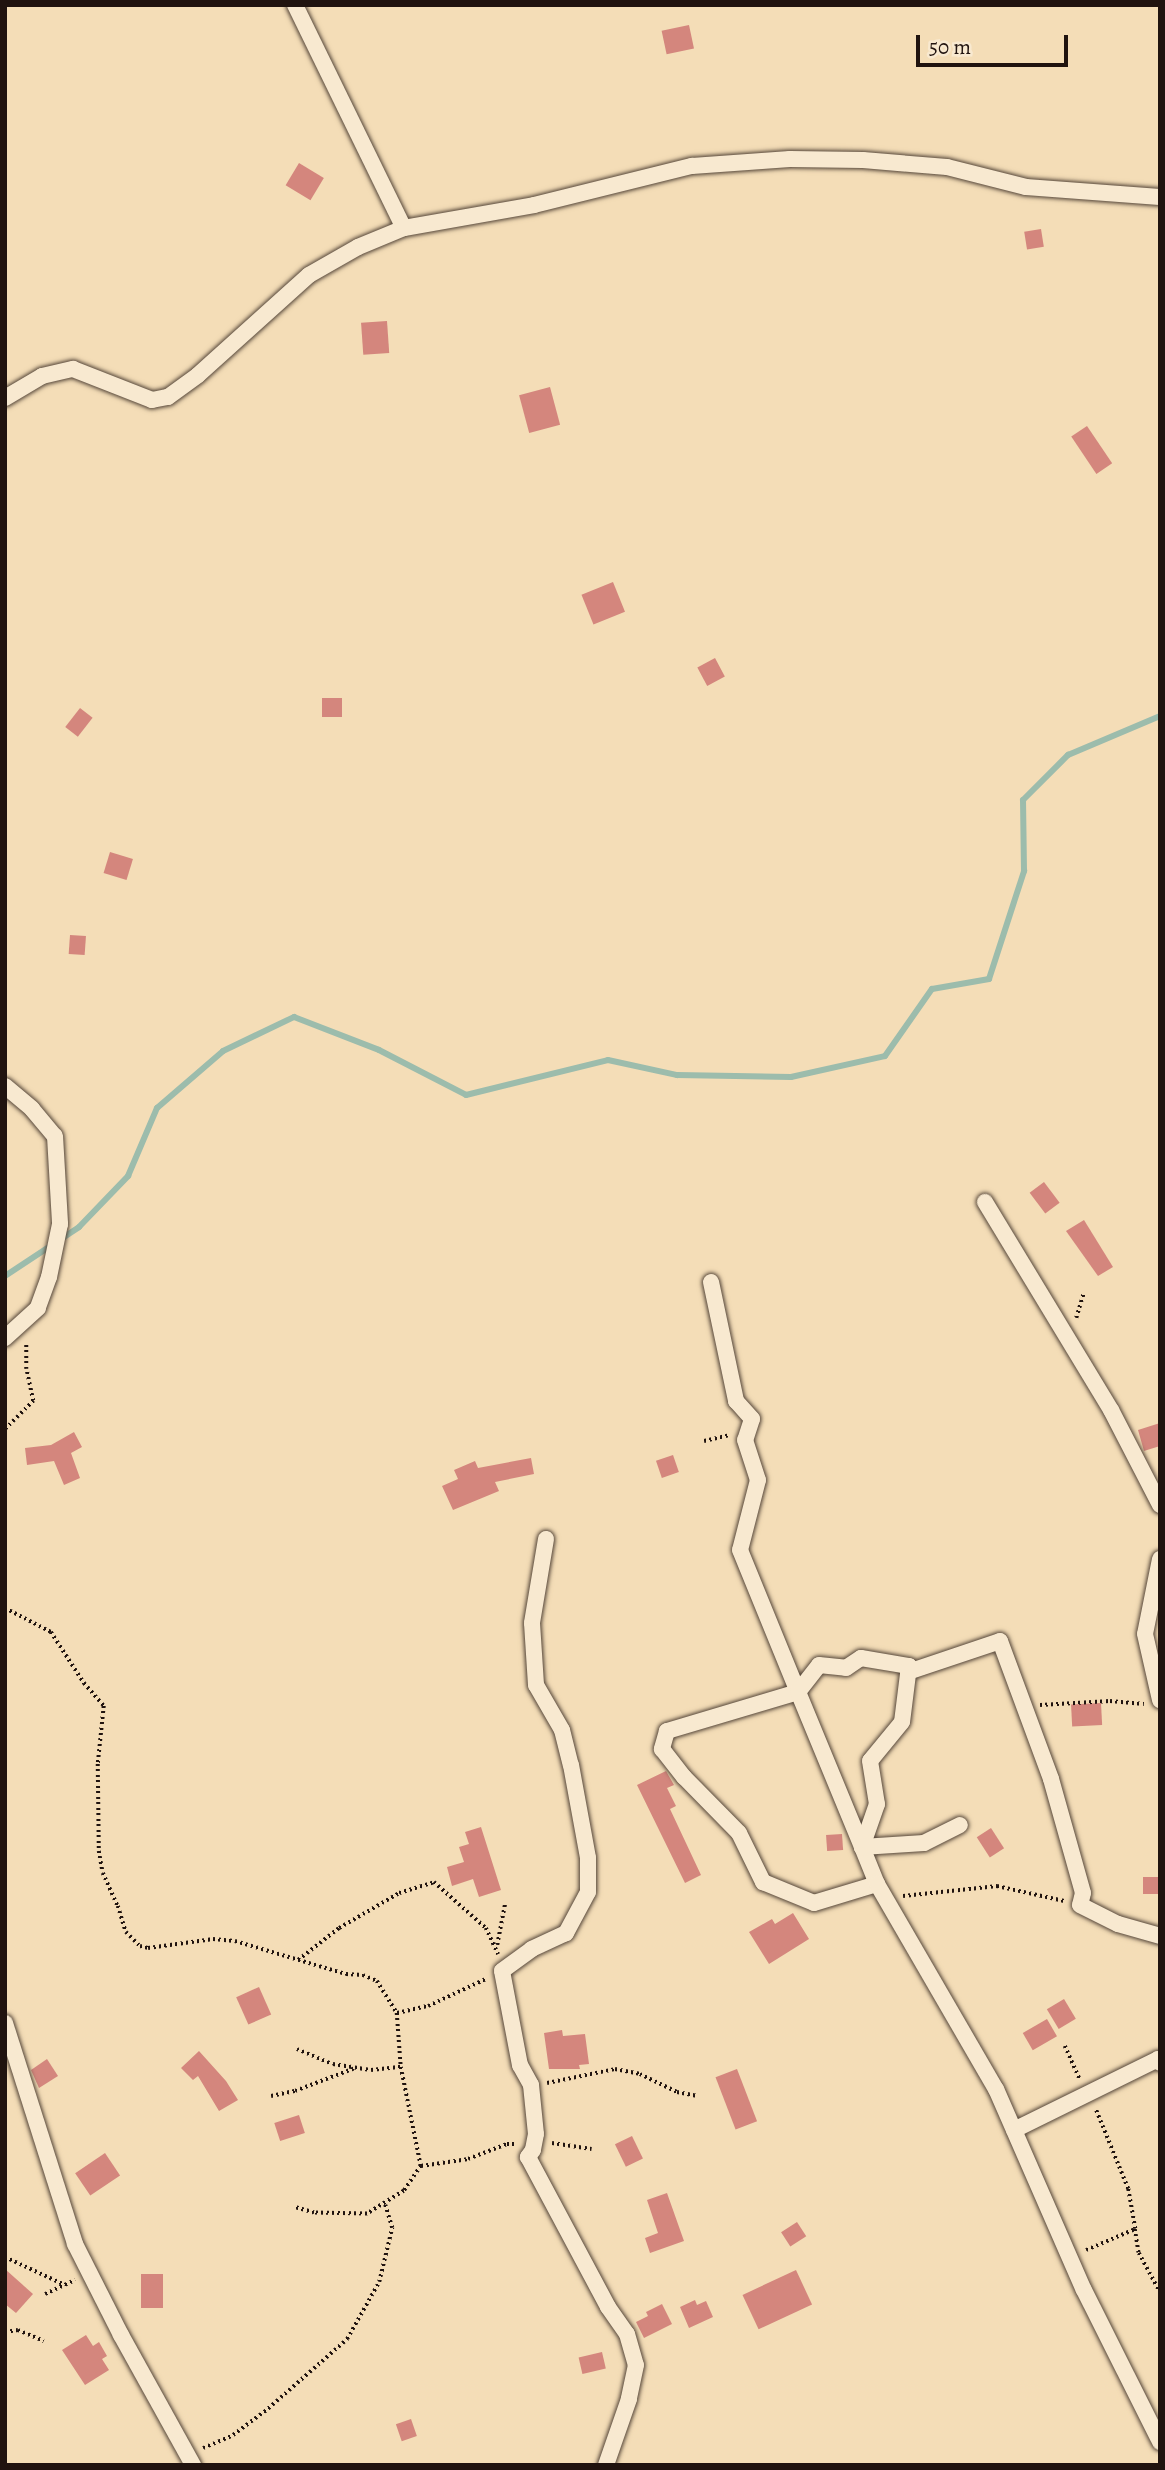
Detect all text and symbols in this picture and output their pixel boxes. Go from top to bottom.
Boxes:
scale bar [920,21,1072,65]
text: 50 m [929,33,971,61]

